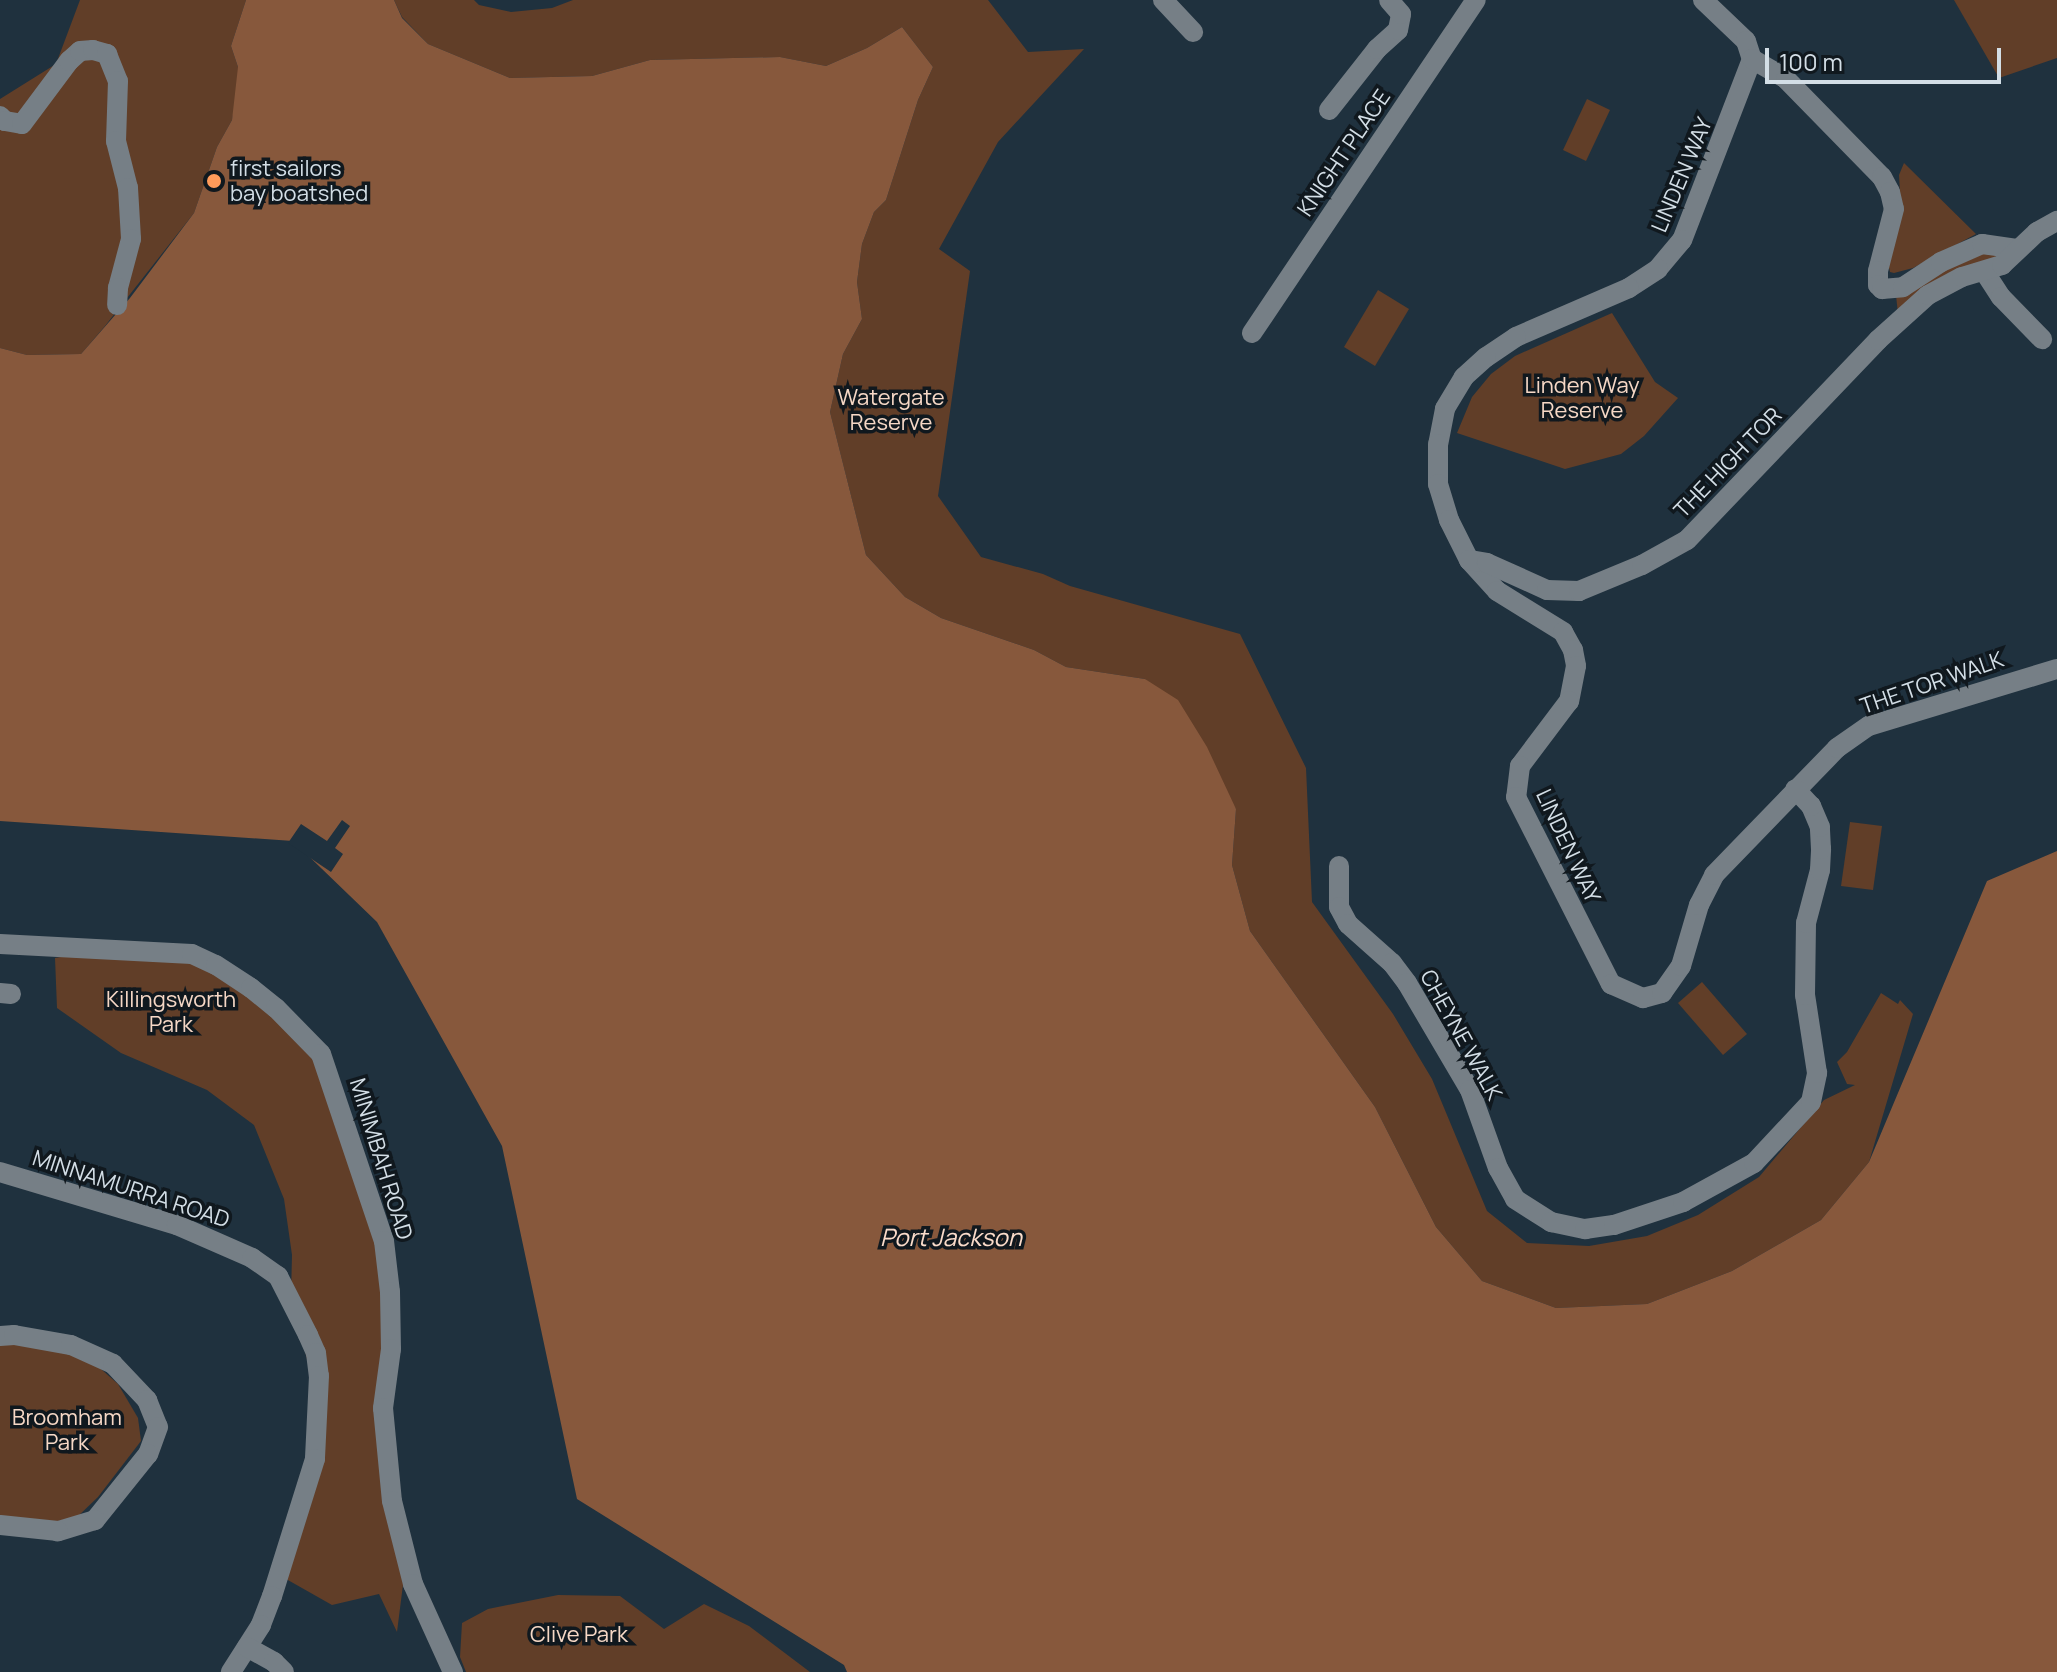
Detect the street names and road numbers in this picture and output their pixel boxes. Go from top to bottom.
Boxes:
street label: KNIGHT PLACE [1292,84,1396,222]
street label: LINDEN WAY [1646,114,1718,236]
street label: THE HIGH TOR [1669,402,1787,524]
street label: THE TOR WALK [1857,646,2007,720]
street label: LINDEN WAY [1530,785,1606,907]
street label: CHEYNE WALK [1414,965,1508,1105]
street label: MINIMBAH ROAD [344,1075,418,1243]
street label: MINNAMURRA ROAD [29,1145,233,1233]

